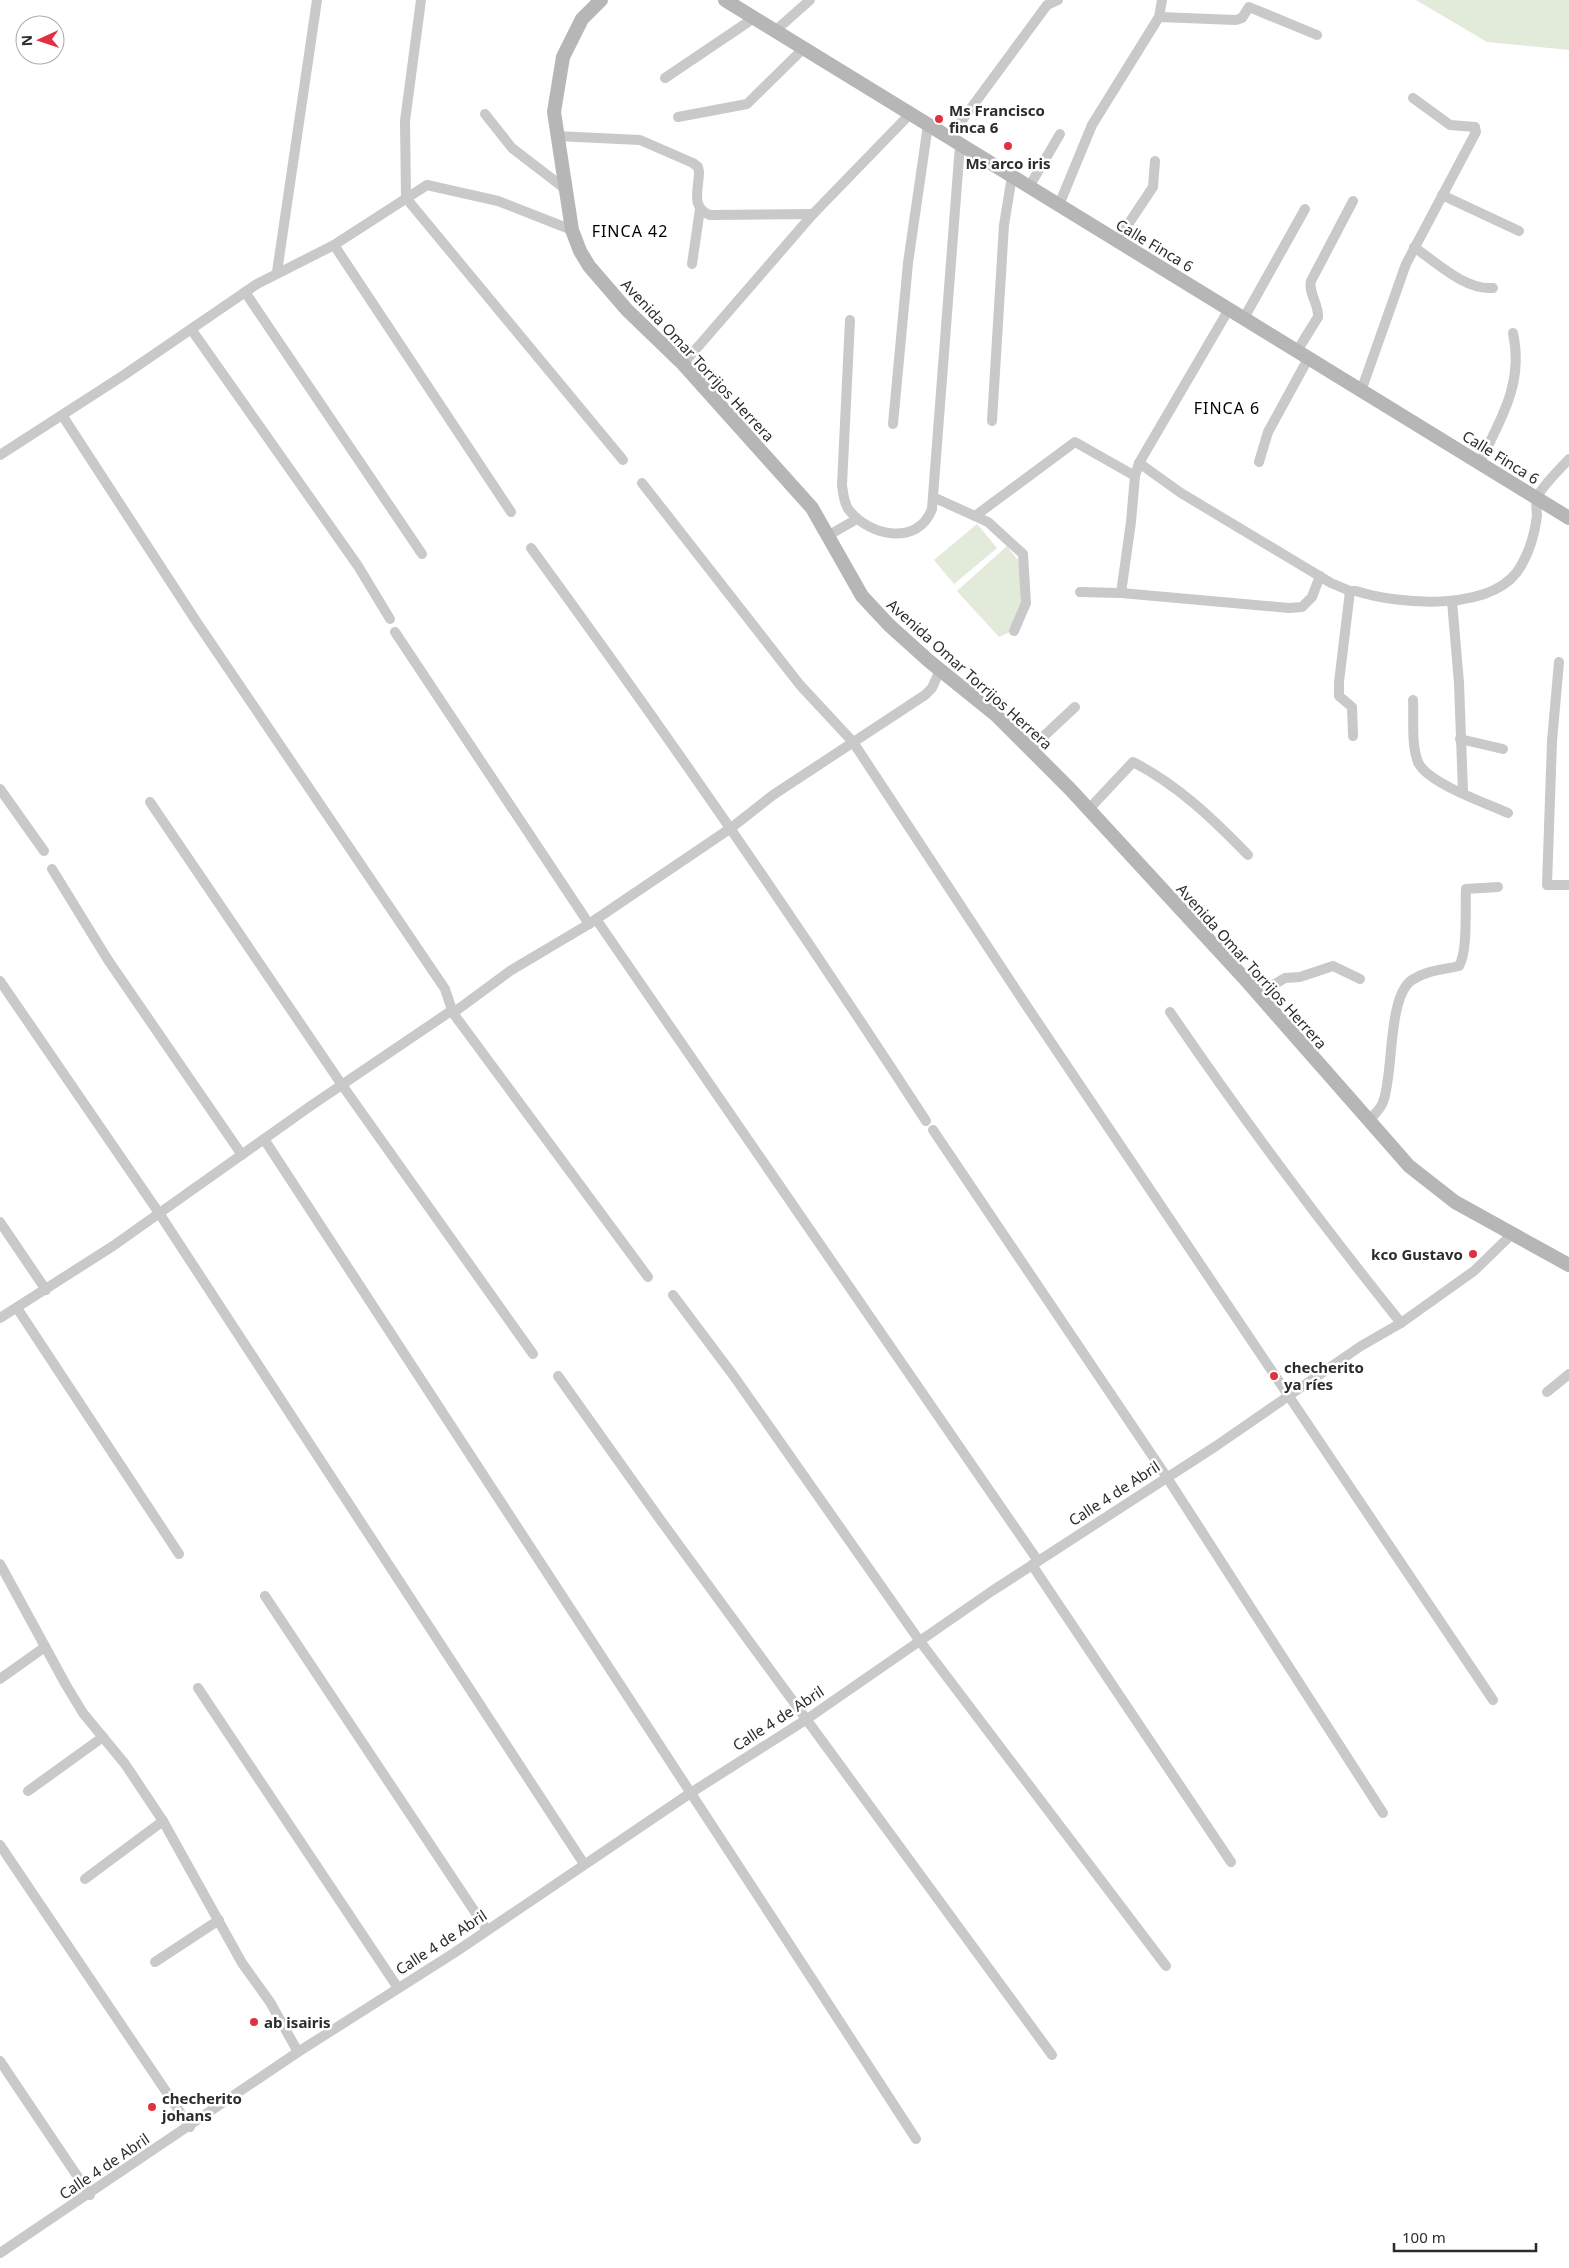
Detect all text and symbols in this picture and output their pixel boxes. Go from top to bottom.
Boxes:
north arrow [15,15,65,65]
text: N [17,35,36,47]
place label: Ms Francisco finca 6 [949,100,1045,137]
marker: Ms Francisco finca 6 [933,113,945,125]
marker: Ms arco iris [1002,140,1014,152]
place label: Ms arco iris [965,153,1051,173]
street label: Calle Finca 6 [1113,214,1197,276]
district label: FINCA 42 [592,220,668,242]
street label: Avenida Omar Torrijos Herrera [617,274,779,446]
district label: FINCA 6 [1194,397,1260,419]
street label: Calle Finca 6 [1459,425,1543,489]
street label: Avenida Omar Torrijos Herrera [883,594,1057,754]
street label: Avenida Omar Torrijos Herrera [1172,879,1332,1053]
place label: kco Gustavo [1371,1244,1463,1264]
marker: kco Gustavo [1467,1248,1479,1260]
place label: checherito ya ríes [1284,1357,1364,1394]
marker: checherito ya ríes [1268,1370,1280,1382]
street label: Calle 4 de Abril [1065,1456,1163,1530]
street label: Calle 4 de Abril [729,1681,827,1755]
street label: Calle 4 de Abril [392,1905,490,1979]
place label: ab isairis [264,2012,331,2032]
marker: ab isairis [248,2016,260,2028]
place label: checherito johans [161,2088,242,2125]
marker: checherito johans [146,2101,158,2113]
street label: Calle 4 de Abril [55,2128,153,2204]
scale bar [1394,2220,1536,2252]
text: 100 m [1402,2227,1446,2247]

